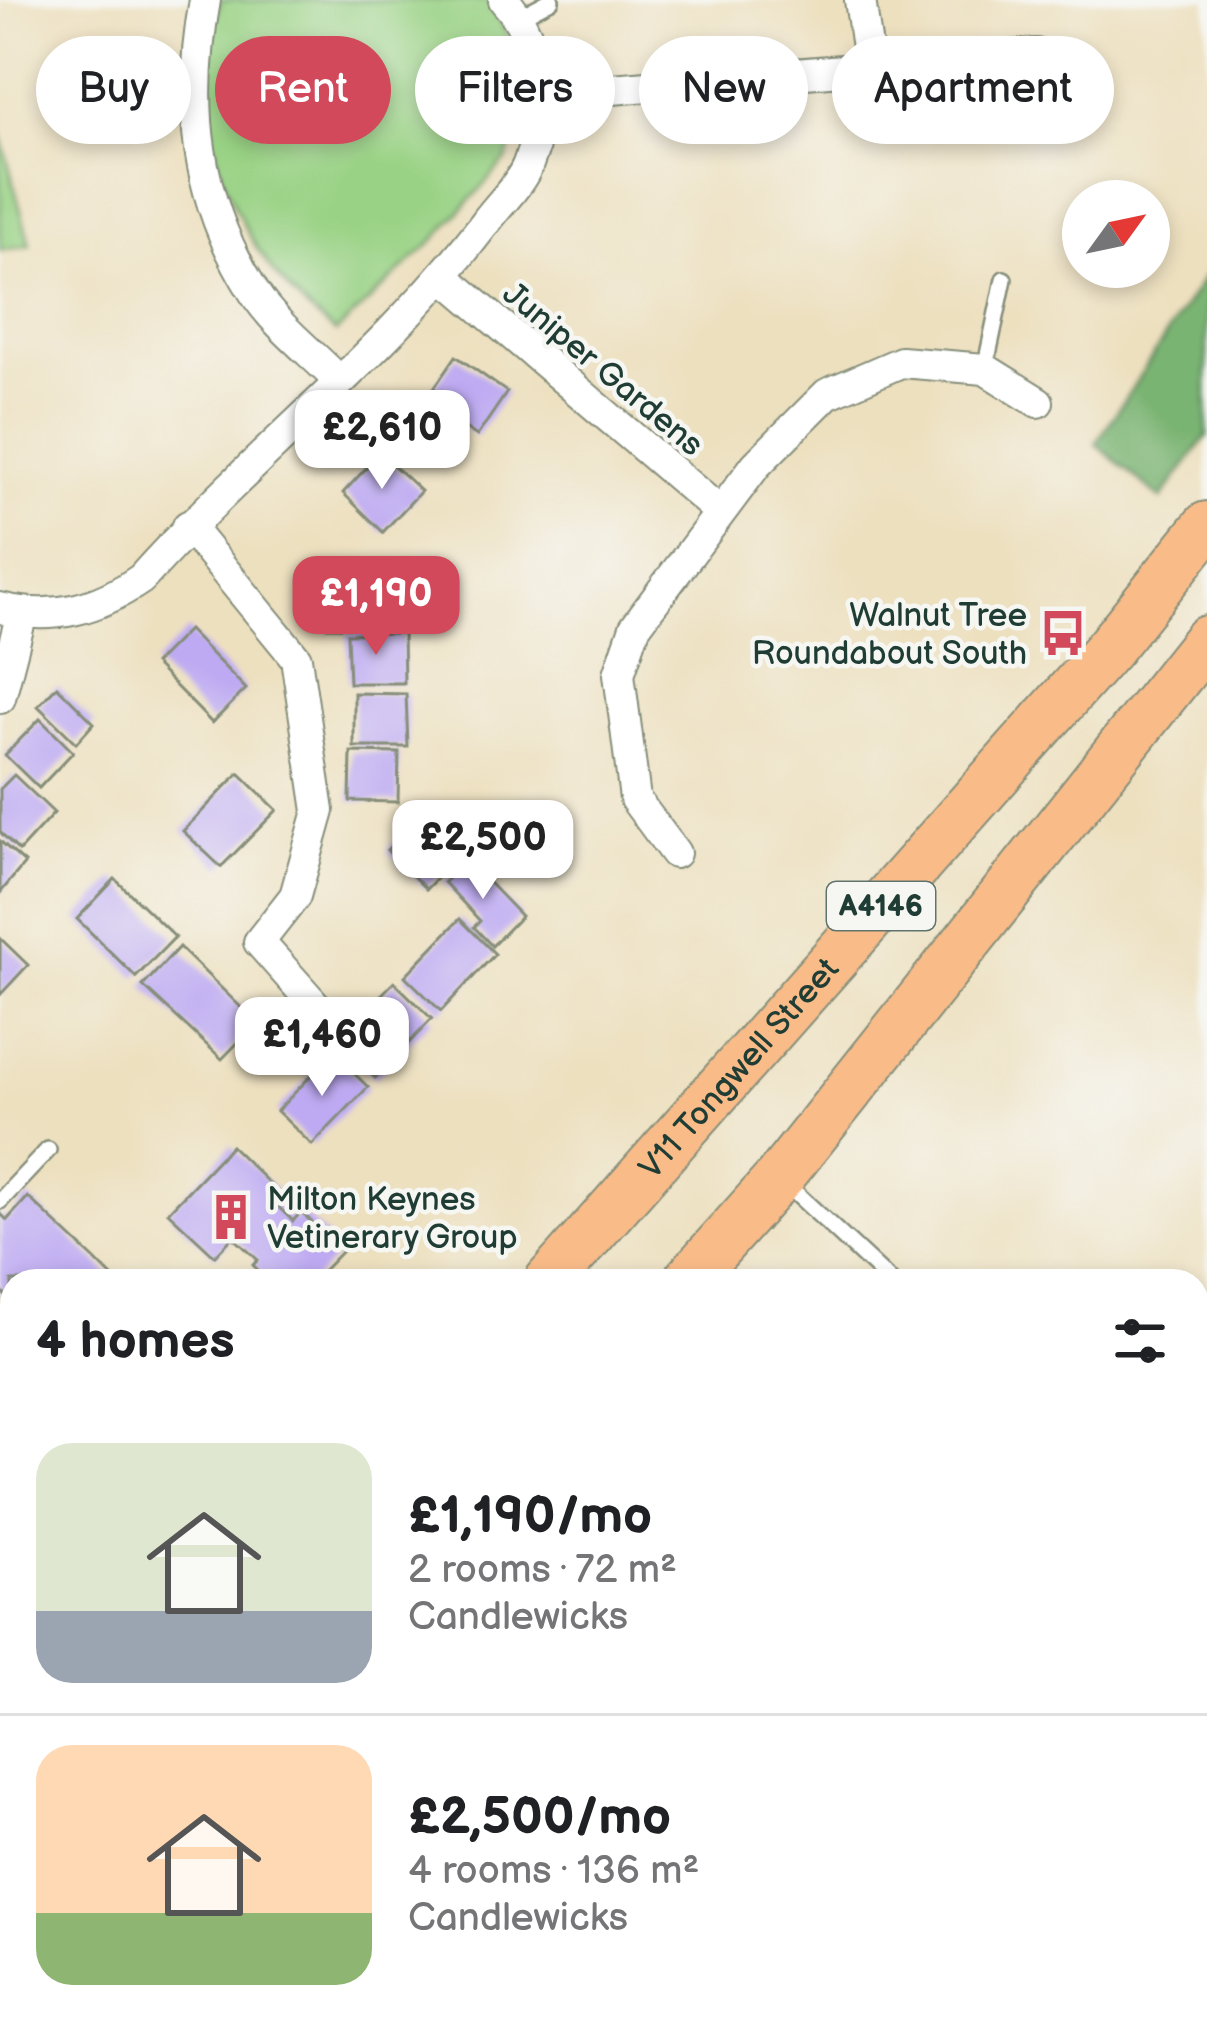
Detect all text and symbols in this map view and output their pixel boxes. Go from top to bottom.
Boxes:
chip: Buy [36,36,191,144]
chip: Rent [215,36,391,144]
chip: Filters [415,36,615,144]
chip: New [639,36,808,144]
chip: Apartment [832,36,1114,144]
north arrow [1062,180,1170,288]
map controls [1062,180,1170,288]
street label: Juniper Gardens [494,274,711,465]
pin: £2,610 [284,390,480,492]
text: £2,610 [322,405,442,452]
pin: £1,190 [278,556,474,658]
text: £1,190 [320,571,432,618]
place label: Walnut Tree Roundabout South [752,596,1027,674]
bus stop icon: Walnut Tree Roundabout South [1038,608,1088,658]
pin: £2,500 [385,800,581,902]
text: £2,500 [419,815,547,862]
road number: A4146 [827,882,935,930]
street label: V11 Tongwell Street [631,950,848,1188]
pin: £1,460 [224,997,420,1099]
text: £1,460 [262,1012,382,1059]
place label: Milton Keynes Vetinerary Group [267,1180,518,1258]
building icon: Milton Keynes Vetinerary Group [206,1192,256,1242]
icon: filters [1107,1308,1173,1374]
text: 4 homes [36,1311,235,1372]
text: £1,190/mo [408,1486,652,1547]
icon: home [132,1491,276,1635]
text: 2 rooms · 72 m² [408,1547,677,1594]
text: Candlewicks [408,1594,628,1641]
text: £2,500/mo [408,1787,671,1848]
icon: home [132,1793,276,1937]
text: 4 rooms · 136 m² [408,1848,699,1895]
text: Candlewicks [408,1895,628,1942]

